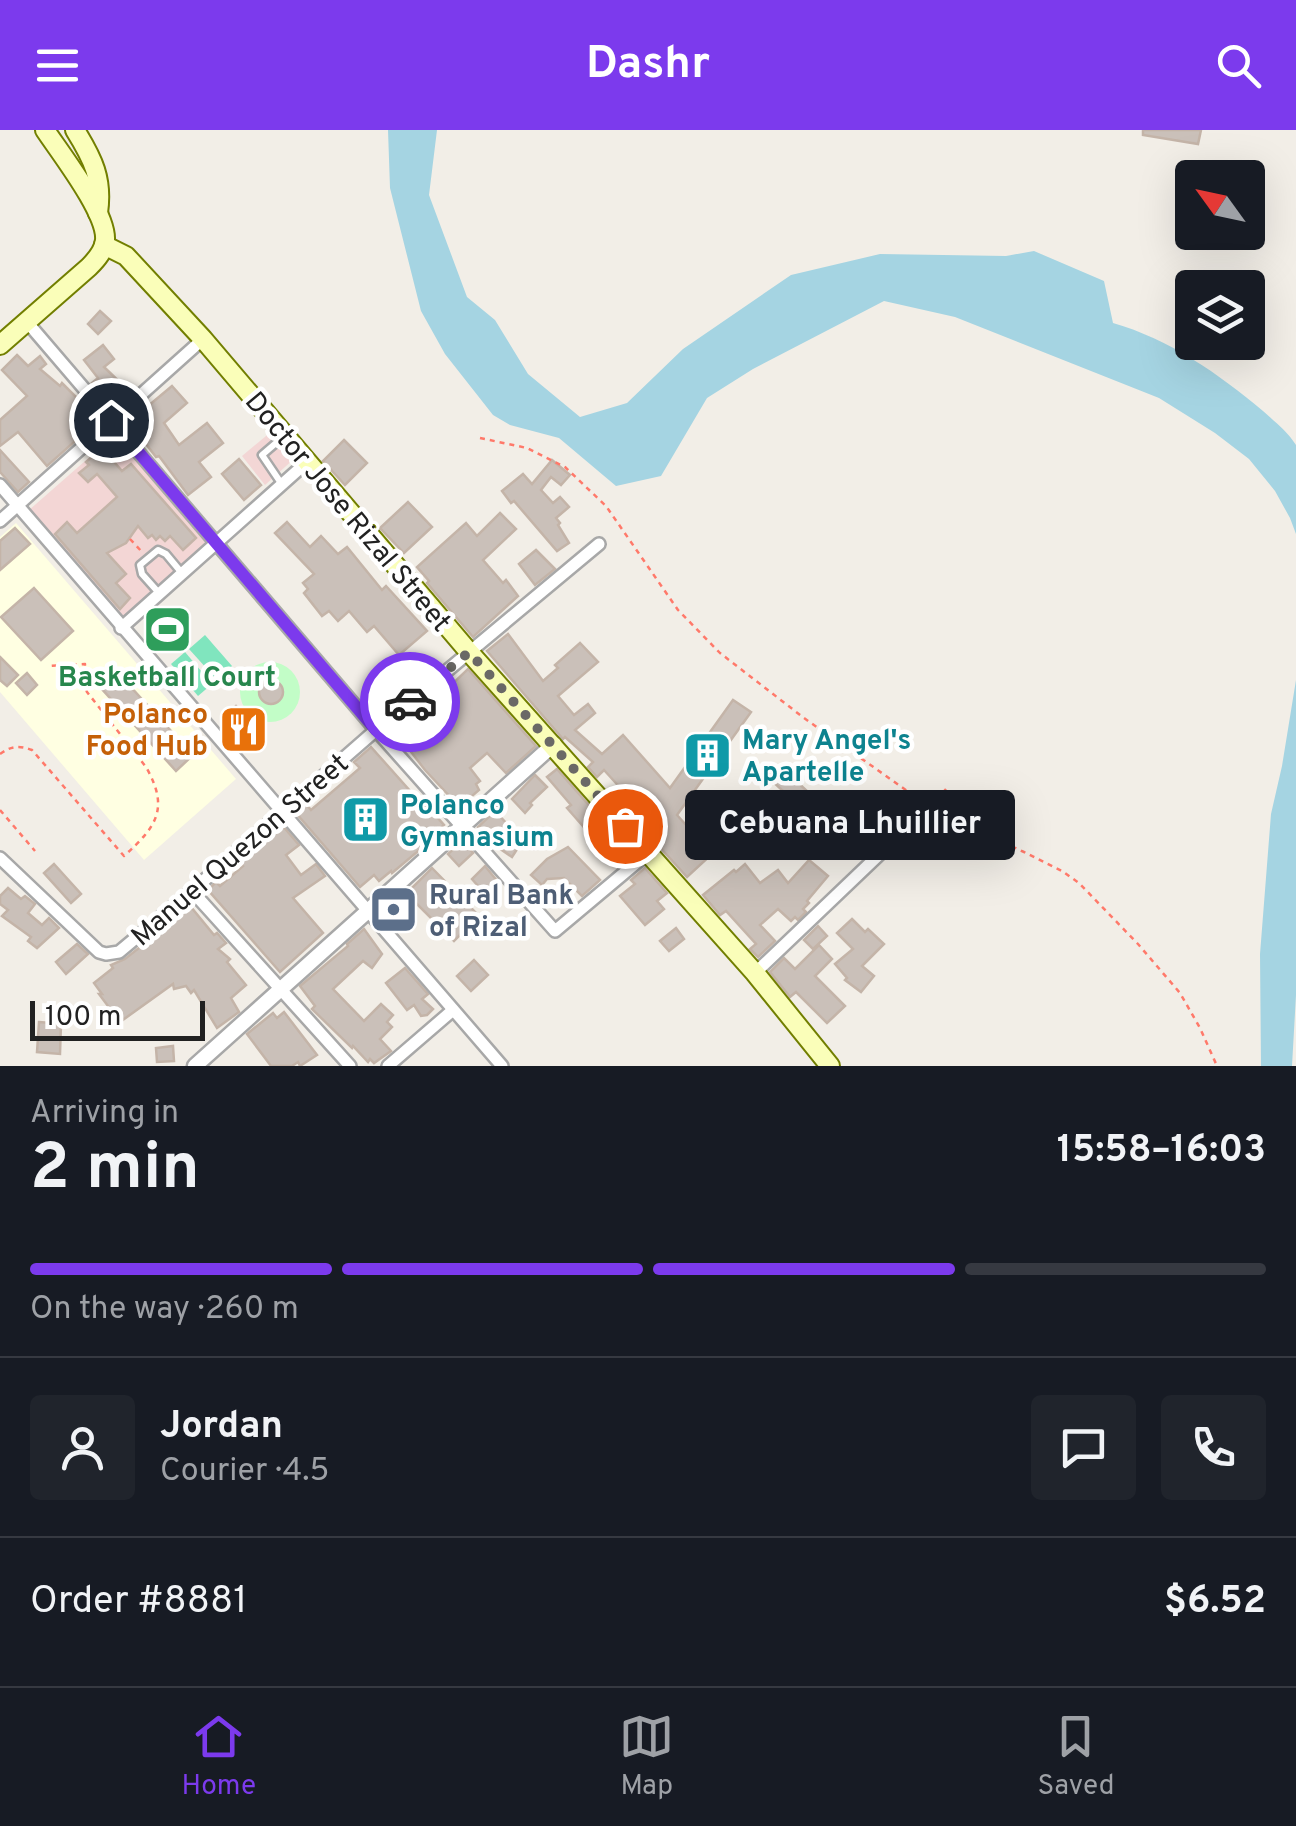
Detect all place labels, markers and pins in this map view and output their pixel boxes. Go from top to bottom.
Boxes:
pin [69,378,154,463]
sports icon: Basketball Court [141,603,193,655]
place label: Basketball Court [58,661,276,697]
place label: Polanco Food Hub [86,698,208,766]
restaurant icon: Polanco Food Hub [217,703,269,755]
place label: Mary Angel's Apartelle [742,724,911,792]
building icon: Mary Angel's Apartelle [681,729,733,781]
pin [583,784,668,869]
place label: Polanco Gymnasium [400,789,554,857]
callout: Cebuana Lhuillier [685,791,1015,861]
building icon: Polanco Gymnasium [339,794,391,846]
place label: Rural Bank of Rizal [429,879,574,947]
bank icon: Rural Bank of Rizal [368,884,420,936]

